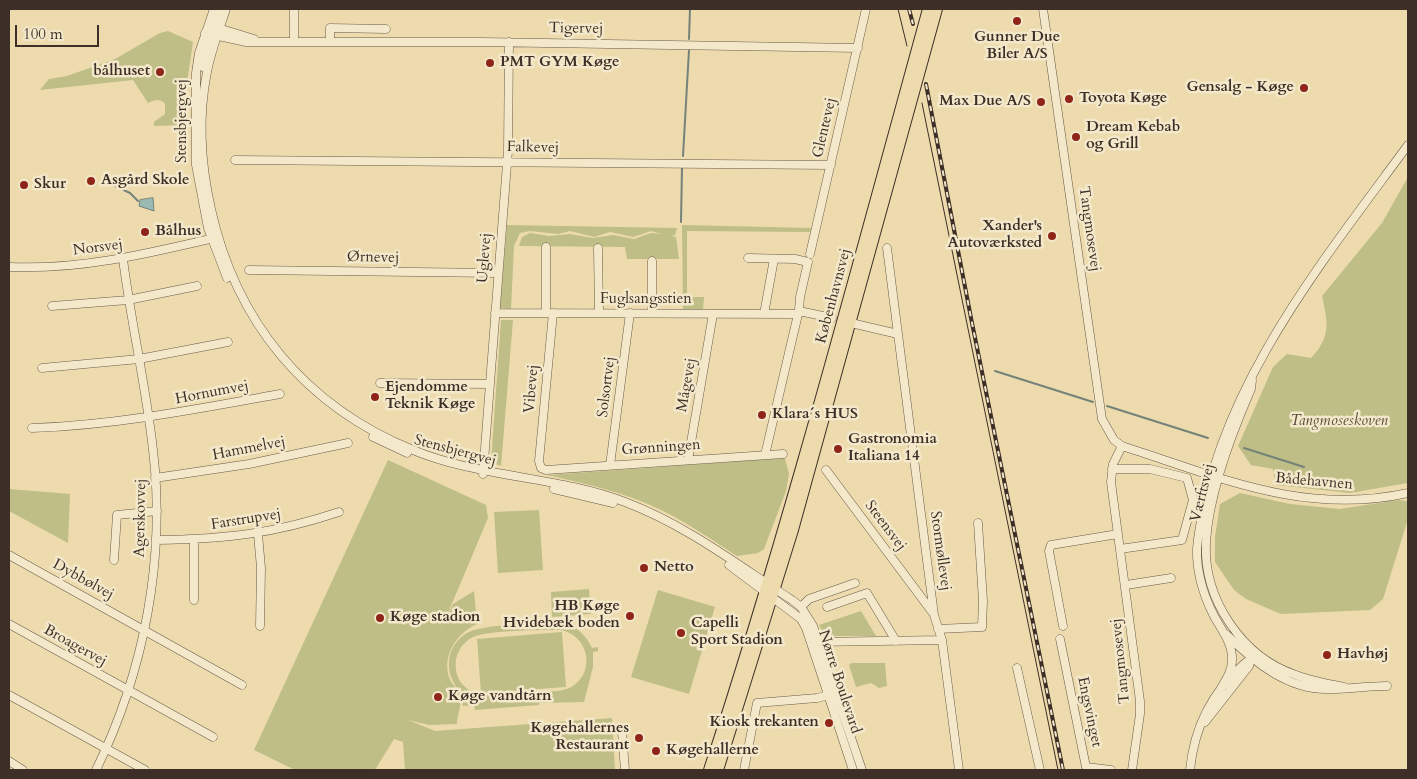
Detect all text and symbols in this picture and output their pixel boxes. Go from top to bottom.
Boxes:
scale bar [18,15,101,47]
marker: Gunner Due Biler A/S [1011,15,1023,27]
street label: Tigervej [549,20,603,38]
text: 100 m [23,24,63,44]
place label: Gunner Due Biler A/S [974,29,1060,64]
place label: PMT GYM Køge [500,54,619,72]
marker: PMT GYM Køge [484,57,496,69]
place label: bålhuset [93,63,150,81]
marker: bålhuset [154,66,166,78]
street label: Stensbjergvej [174,79,192,163]
place label: Gensalg - Køge [1186,79,1294,97]
marker: Gensalg - Køge [1298,82,1310,94]
place label: Toyota Køge [1079,90,1167,108]
place label: Max Due A/S [939,93,1031,111]
marker: Toyota Køge [1063,93,1075,105]
street label: Glentevej [809,96,841,160]
marker: Max Due A/S [1035,96,1047,108]
place label: Dream Kebab og Grill [1086,119,1180,154]
marker: Dream Kebab og Grill [1070,131,1082,143]
street label: Falkevej [507,139,559,157]
place label: Asgård Skole [101,172,189,190]
marker: Asgård Skole [85,175,97,187]
place label: Skur [34,176,66,194]
marker: Skur [18,179,30,191]
street label: Tangmosevej [1074,185,1104,273]
place label: Xander's Autoværksted [947,218,1042,253]
place label: Bålhus [155,223,201,241]
marker: Bålhus [139,226,151,238]
marker: Xander's Autoværksted [1046,230,1058,242]
street label: Uglevej [474,232,496,284]
street label: Norsvej [72,236,124,260]
street label: Københavnsvej [813,247,855,345]
street label: Ørnevej [347,249,399,267]
street label: Fuglsangsstien [600,291,692,309]
street label: Solsortvej [594,355,620,419]
street label: Mågevej [673,357,701,413]
street label: Vibevej [521,364,543,414]
street label: Hornumvej [174,377,250,409]
place label: Ejendomme Teknik Køge [385,379,475,414]
marker: Ejendomme Teknik Køge [369,391,381,403]
place label: Klara´s HUS [772,406,858,424]
marker: Klara´s HUS [756,409,768,421]
park label: Tangmoseskoven [1290,413,1388,431]
street label: Stensbjergvej [412,431,498,471]
place label: Gastronomia Italiana 14 [848,431,937,466]
street label: Hammelvej [211,433,287,465]
street label: Grønningen [621,436,701,460]
marker: Gastronomia Italiana 14 [832,443,844,455]
street label: Værftsvej [1187,462,1219,524]
street label: Bådehavnen [1275,470,1353,494]
street label: Agerskovvej [131,478,151,558]
street label: Steensvej [860,497,910,555]
street label: Farstrupvej [210,506,282,534]
street label: Stormøllevej [926,510,954,592]
street label: Dybbølvej [49,556,117,604]
place label: Netto [654,559,694,577]
marker: Netto [638,562,650,574]
place label: HB Køge Hvidebæk boden [503,598,620,633]
place label: Køge stadion [390,609,480,627]
marker: HB Køge Hvidebæk boden [624,610,636,622]
marker: Køge stadion [374,612,386,624]
place label: Capelli Sport Stadion [691,615,783,650]
street label: Tangmosevej [1108,617,1134,705]
street label: Broagervej [40,621,110,671]
marker: Capelli Sport Stadion [675,627,687,639]
street label: Nørre Boulevard [814,628,864,736]
place label: Havhøj [1337,646,1389,664]
marker: Havhøj [1321,649,1333,661]
street label: Engsvinget [1073,675,1105,749]
place label: Køge vandtårn [448,688,552,706]
marker: Køge vandtårn [432,691,444,703]
place label: Kiosk trekanten [709,714,819,732]
marker: Kiosk trekanten [823,717,835,729]
place label: Køgehallernes Restaurant [530,720,629,755]
marker: Køgehallernes Restaurant [633,732,645,744]
place label: Køgehallerne [666,742,759,760]
marker: Køgehallerne [650,745,662,757]

